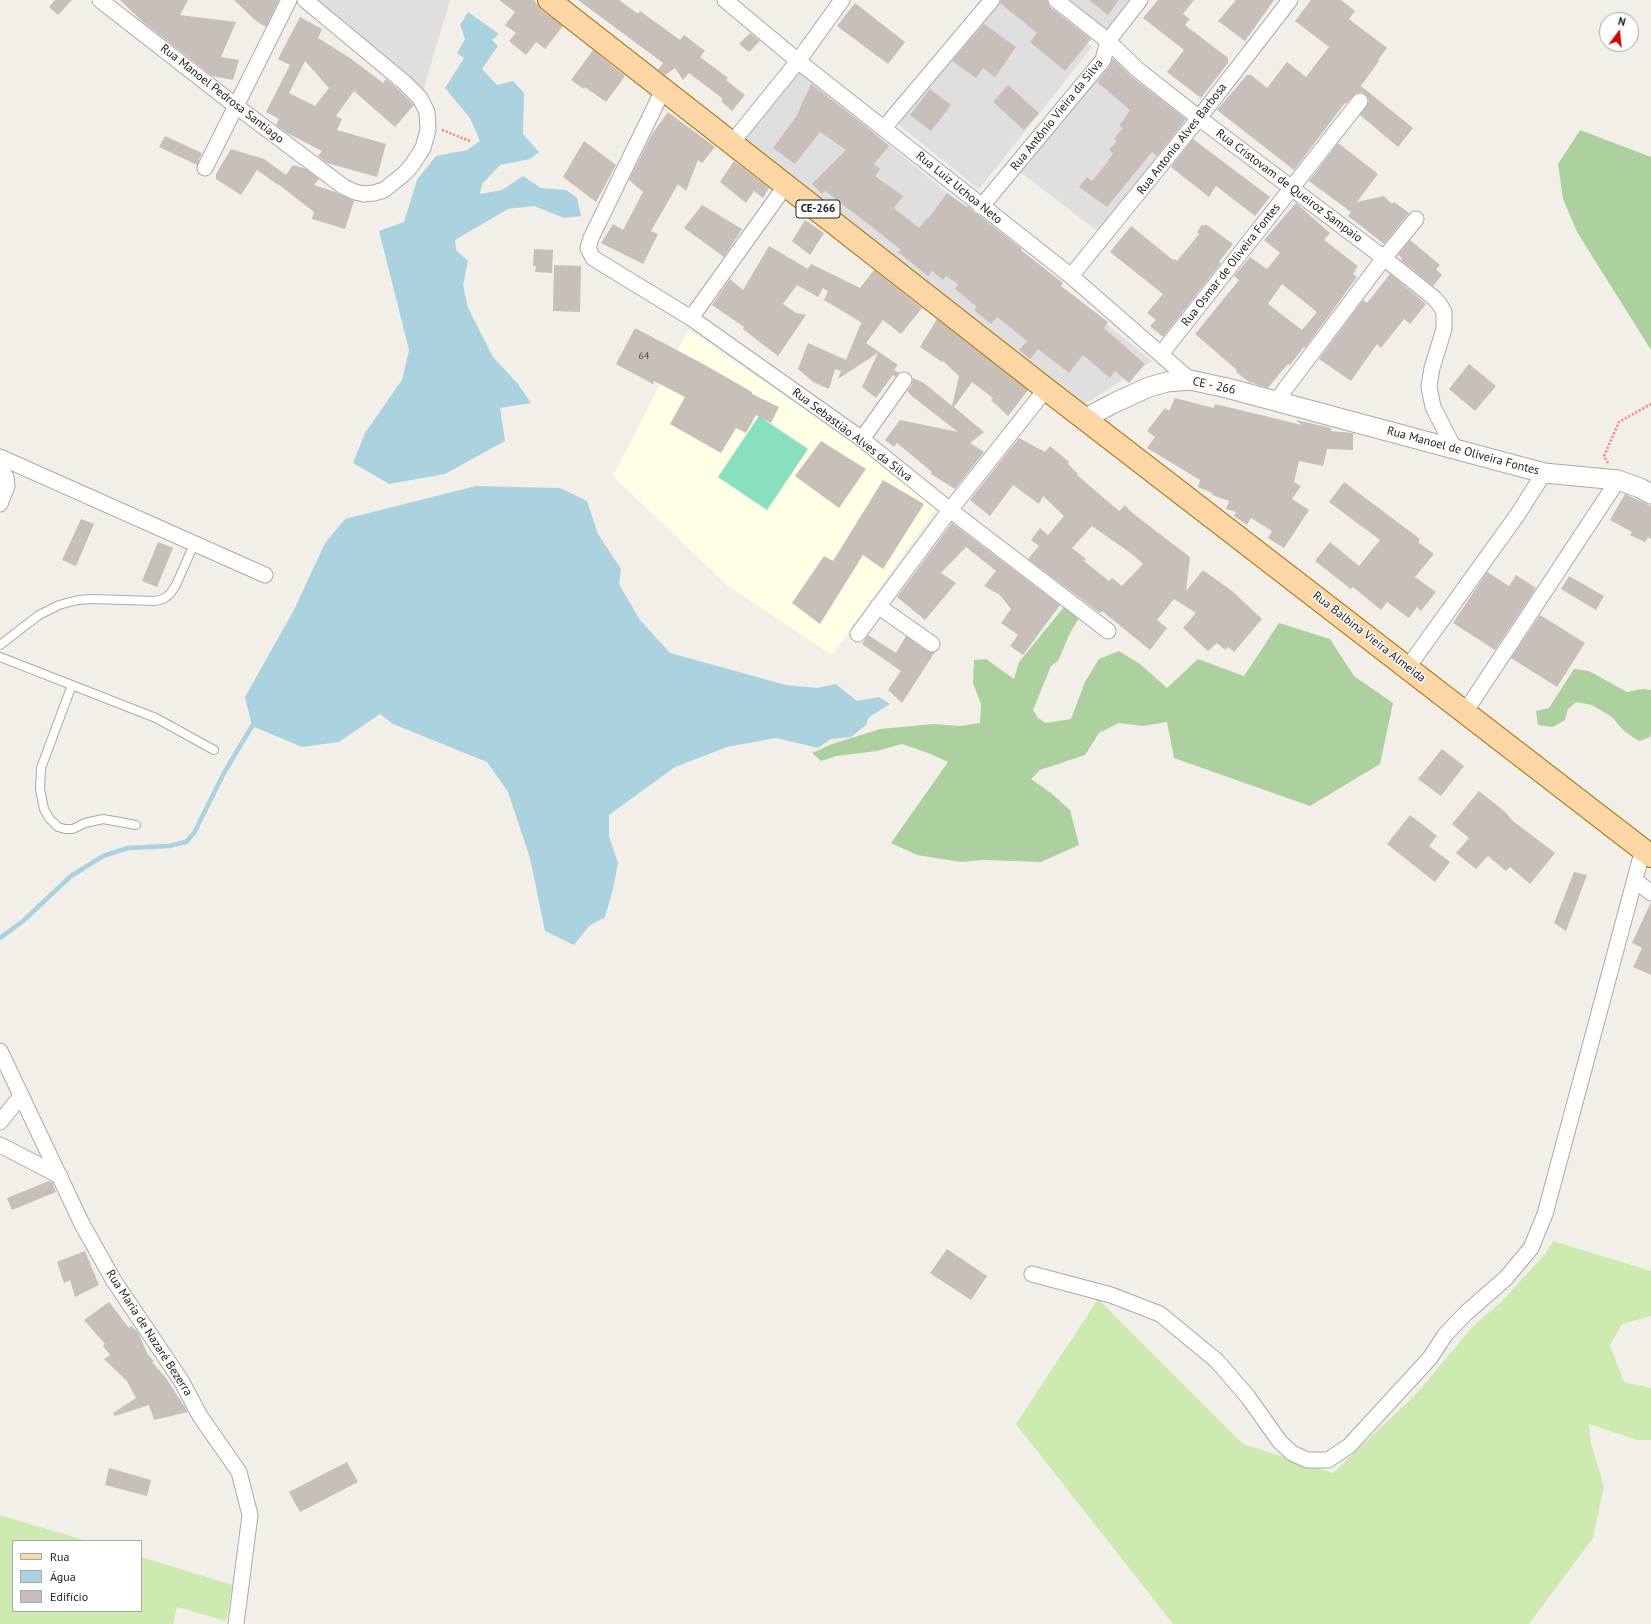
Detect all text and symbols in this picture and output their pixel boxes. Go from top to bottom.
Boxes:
north arrow [1599,12,1639,52]
text: N [1617,14,1627,29]
street label: Rua Manoel Pedrosa Santiago [158,41,286,147]
street label: Rua Antônio Vieira da Silva [1008,56,1106,174]
street label: Rua Antonio Alves Barbosa [1134,80,1230,198]
street label: Rua Cristovam de Queiroz Sampaio [1213,126,1365,246]
street label: Rua Luiz Uchoa Neto [913,149,1005,227]
road number: CE-266 [796,200,840,218]
street label: Rua Osmar de Oliveira Fontes [1179,201,1283,329]
house number: 64 [639,350,649,362]
street label: CE - 266 [1191,374,1237,398]
street label: Rua Sebastião Alves da Silva [789,385,915,485]
street label: Rua Manoel de Oliveira Fontes [1385,424,1541,478]
street label: Rua Balbina Vieira Almeida [1310,589,1428,685]
street label: Rua Maria de Nazaré Bezerra [103,1267,195,1399]
legend [12,1540,142,1612]
text: Rua [50,1549,69,1564]
text: Água [50,1569,76,1584]
text: Edifício [50,1589,88,1604]

